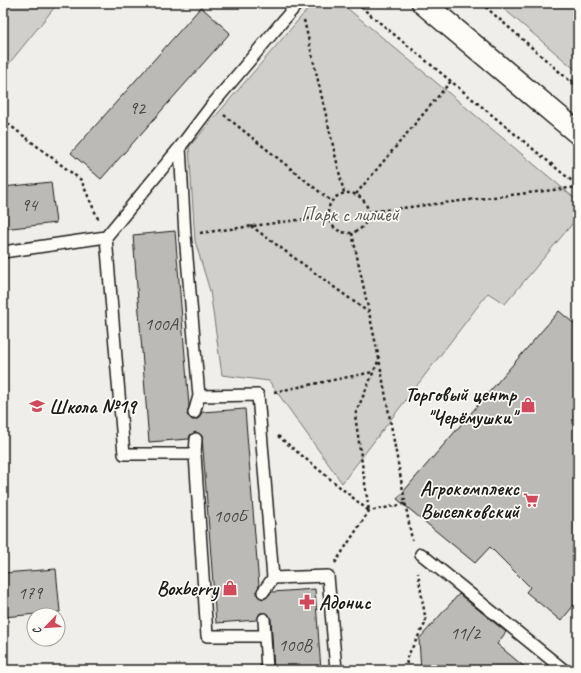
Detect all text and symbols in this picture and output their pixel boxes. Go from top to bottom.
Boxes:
house number: 92 [129,97,147,119]
house number: 94 [21,194,39,216]
park label: Парк с лилией [301,202,400,227]
house number: 100А [144,313,179,335]
place label: Торговый центр "Черёмушки" [405,382,520,430]
place label: Школа №19 [49,394,138,419]
shop icon: Торговый центр "Черёмушки" [519,396,537,414]
school or university icon: Школа №19 [28,397,46,415]
place label: Агрокомплекс Выселковский [420,476,521,524]
supermarket icon: Агрокомплекс Выселковский [522,491,540,509]
house number: 100Б [213,505,250,527]
place label: Boxberry [157,576,220,602]
shop icon: Boxberry [221,579,239,597]
house number: 179 [18,582,44,604]
place label: Адонис [319,590,372,615]
pharmacy icon: Адонис [298,593,316,611]
north arrow [26,607,66,647]
house number: 11/2 [450,622,482,644]
text: С [29,624,44,637]
house number: 100В [278,634,314,656]

